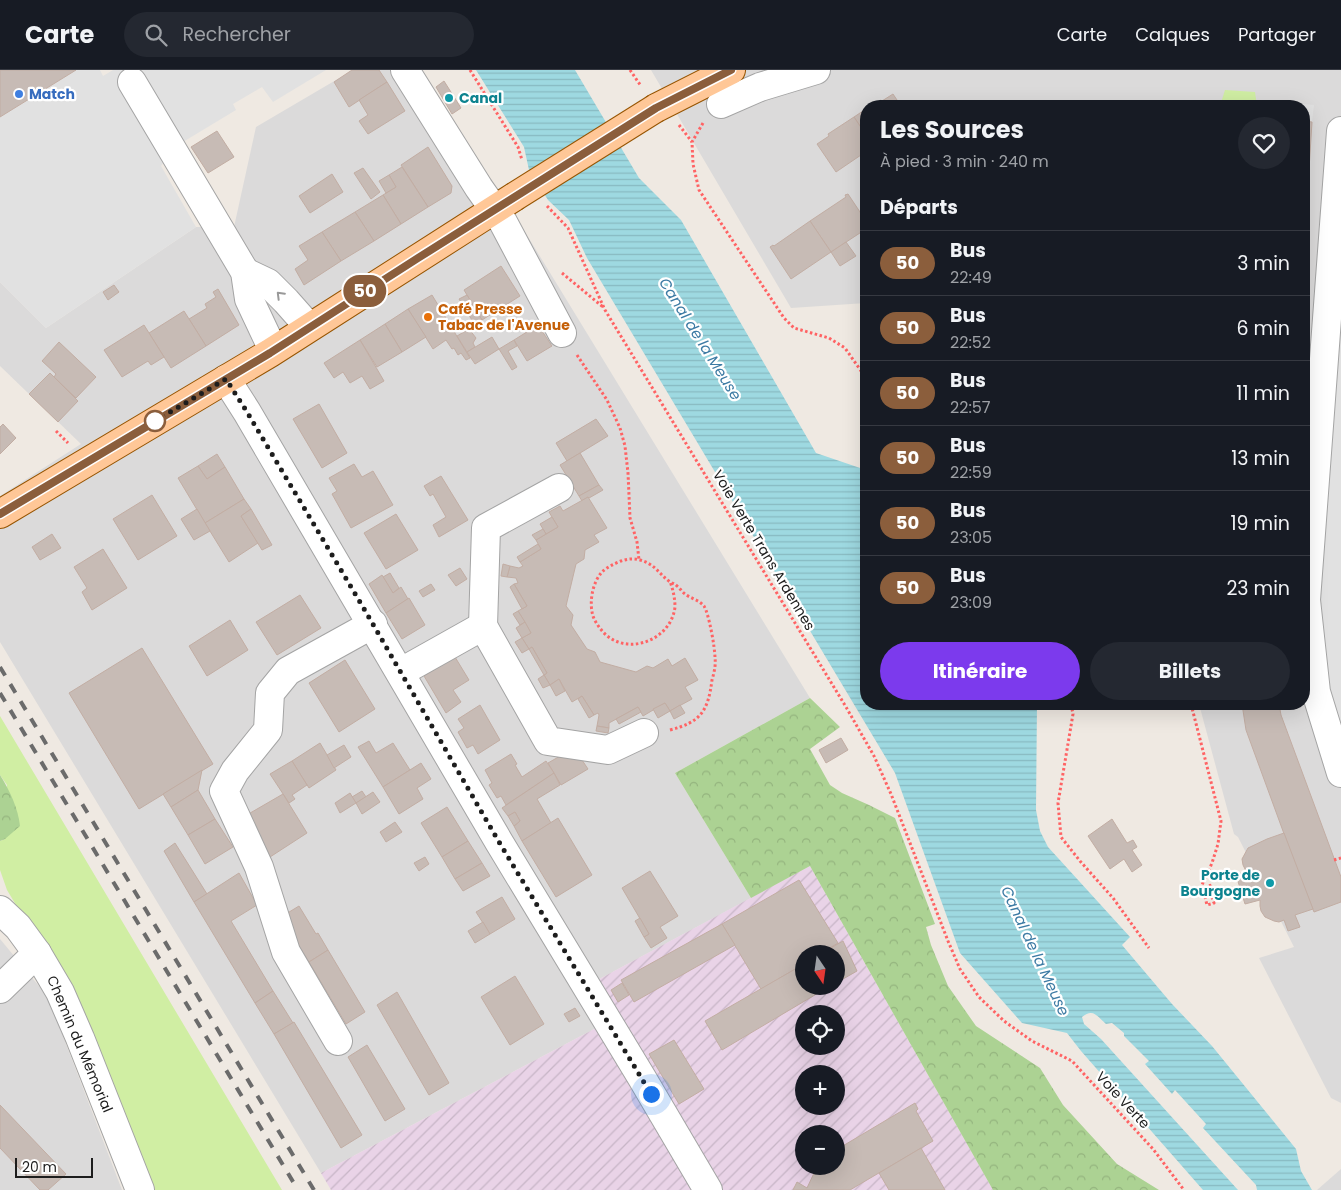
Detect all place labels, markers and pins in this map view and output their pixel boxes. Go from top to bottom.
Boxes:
place label: Match [29,84,75,104]
marker: Match [13,88,25,100]
place label: Canal [459,88,502,108]
marker: Canal [443,92,455,104]
place label: Café Presse Tabac de l'Avenue [438,299,570,335]
marker: Café Presse Tabac de l'Avenue [422,311,434,323]
unlabelled marker [144,410,166,432]
place label: Porte de Bourgogne [1180,865,1260,901]
marker: Porte de Bourgogne [1264,877,1276,889]

